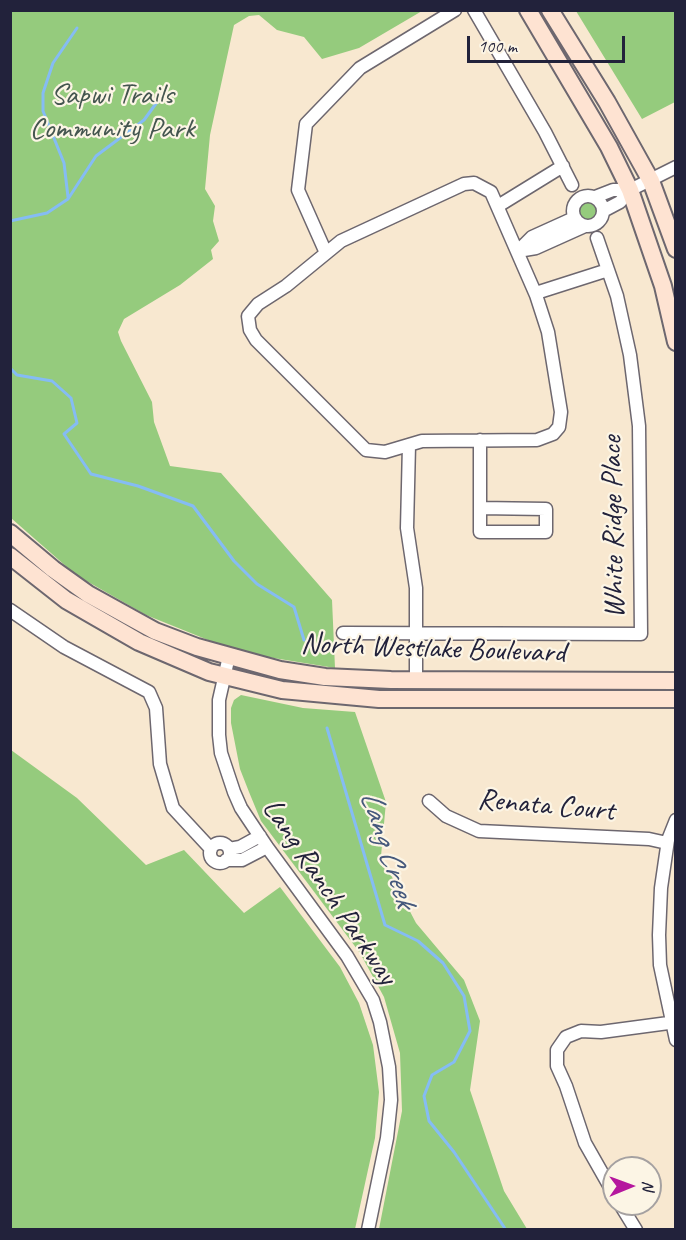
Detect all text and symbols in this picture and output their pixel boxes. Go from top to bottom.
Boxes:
scale bar [470,24,628,62]
text: 100 m [478,35,517,57]
park label: Sapwi Trails Community Park [29,77,195,148]
street label: White Ridge Place [594,435,634,619]
street label: North Westlake Boulevard [300,626,566,672]
street label: Renata Court [476,782,616,830]
water label: Lang Creek [350,786,424,912]
street label: Lang Ranch Parkway [254,792,404,992]
north arrow [602,1156,662,1216]
text: N [638,1181,658,1191]

